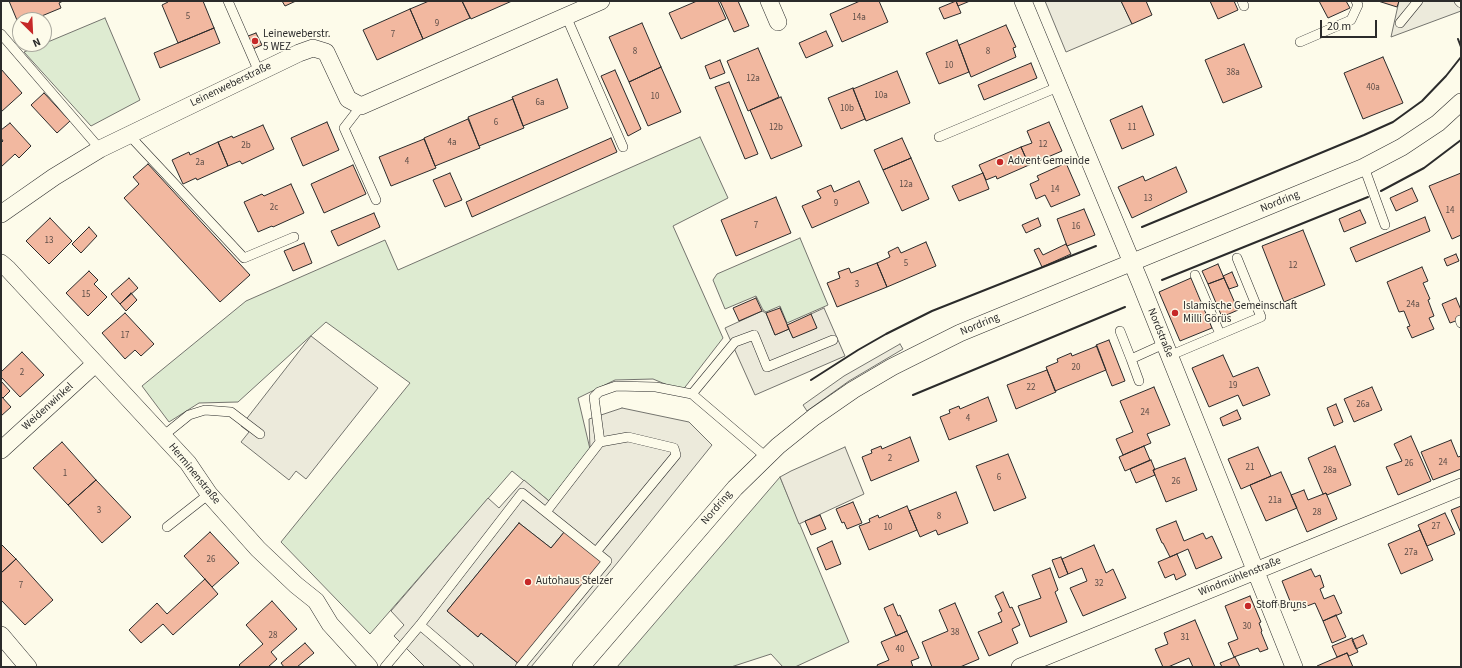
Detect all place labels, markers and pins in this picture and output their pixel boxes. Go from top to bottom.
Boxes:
place label: Leineweberstr. 5 WEZ [263,28,331,54]
marker: Leineweberstr. 5 WEZ [250,36,260,46]
place label: Advent Gemeinde [1008,155,1090,169]
marker: Advent Gemeinde [995,157,1005,167]
place label: Islamische Gemeinschaft Milli Görüs [1183,300,1297,326]
marker: Islamische Gemeinschaft Milli Görüs [1170,308,1180,318]
place label: Autohaus Stelzer [536,575,613,589]
marker: Autohaus Stelzer [523,577,533,587]
place label: Stoff Bruns [1256,599,1307,613]
marker: Stoff Bruns [1243,601,1253,611]

